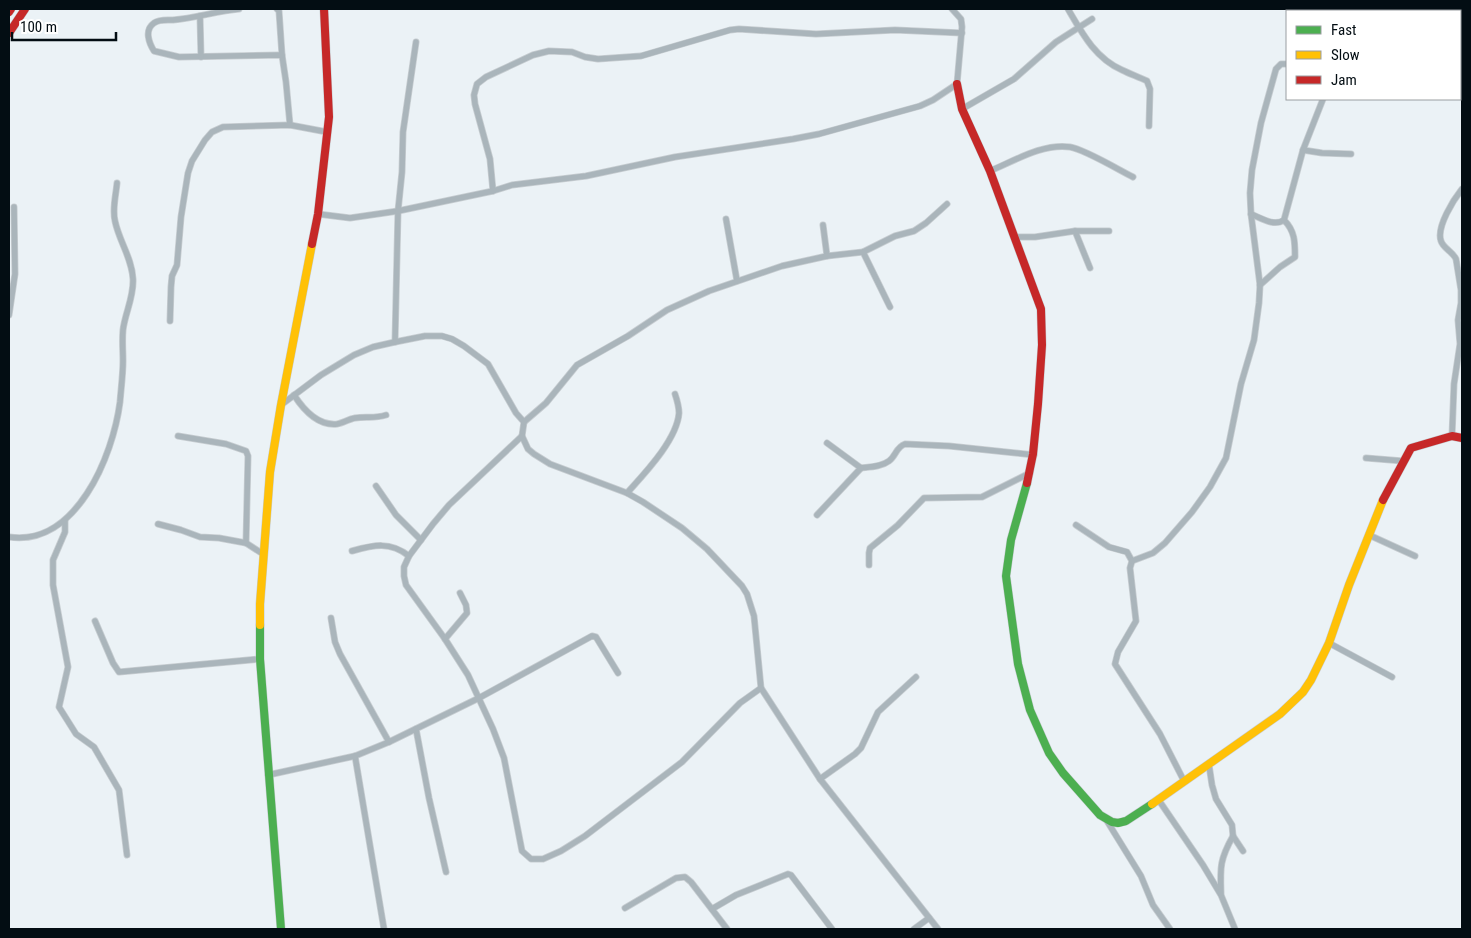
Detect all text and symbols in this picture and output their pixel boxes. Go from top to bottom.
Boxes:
scale bar [12,10,116,42]
legend [1286,10,1461,100]
text: 100 m [20,18,57,36]
text: Fast [1331,21,1356,39]
text: Slow [1331,46,1360,64]
text: Jam [1331,71,1357,89]

